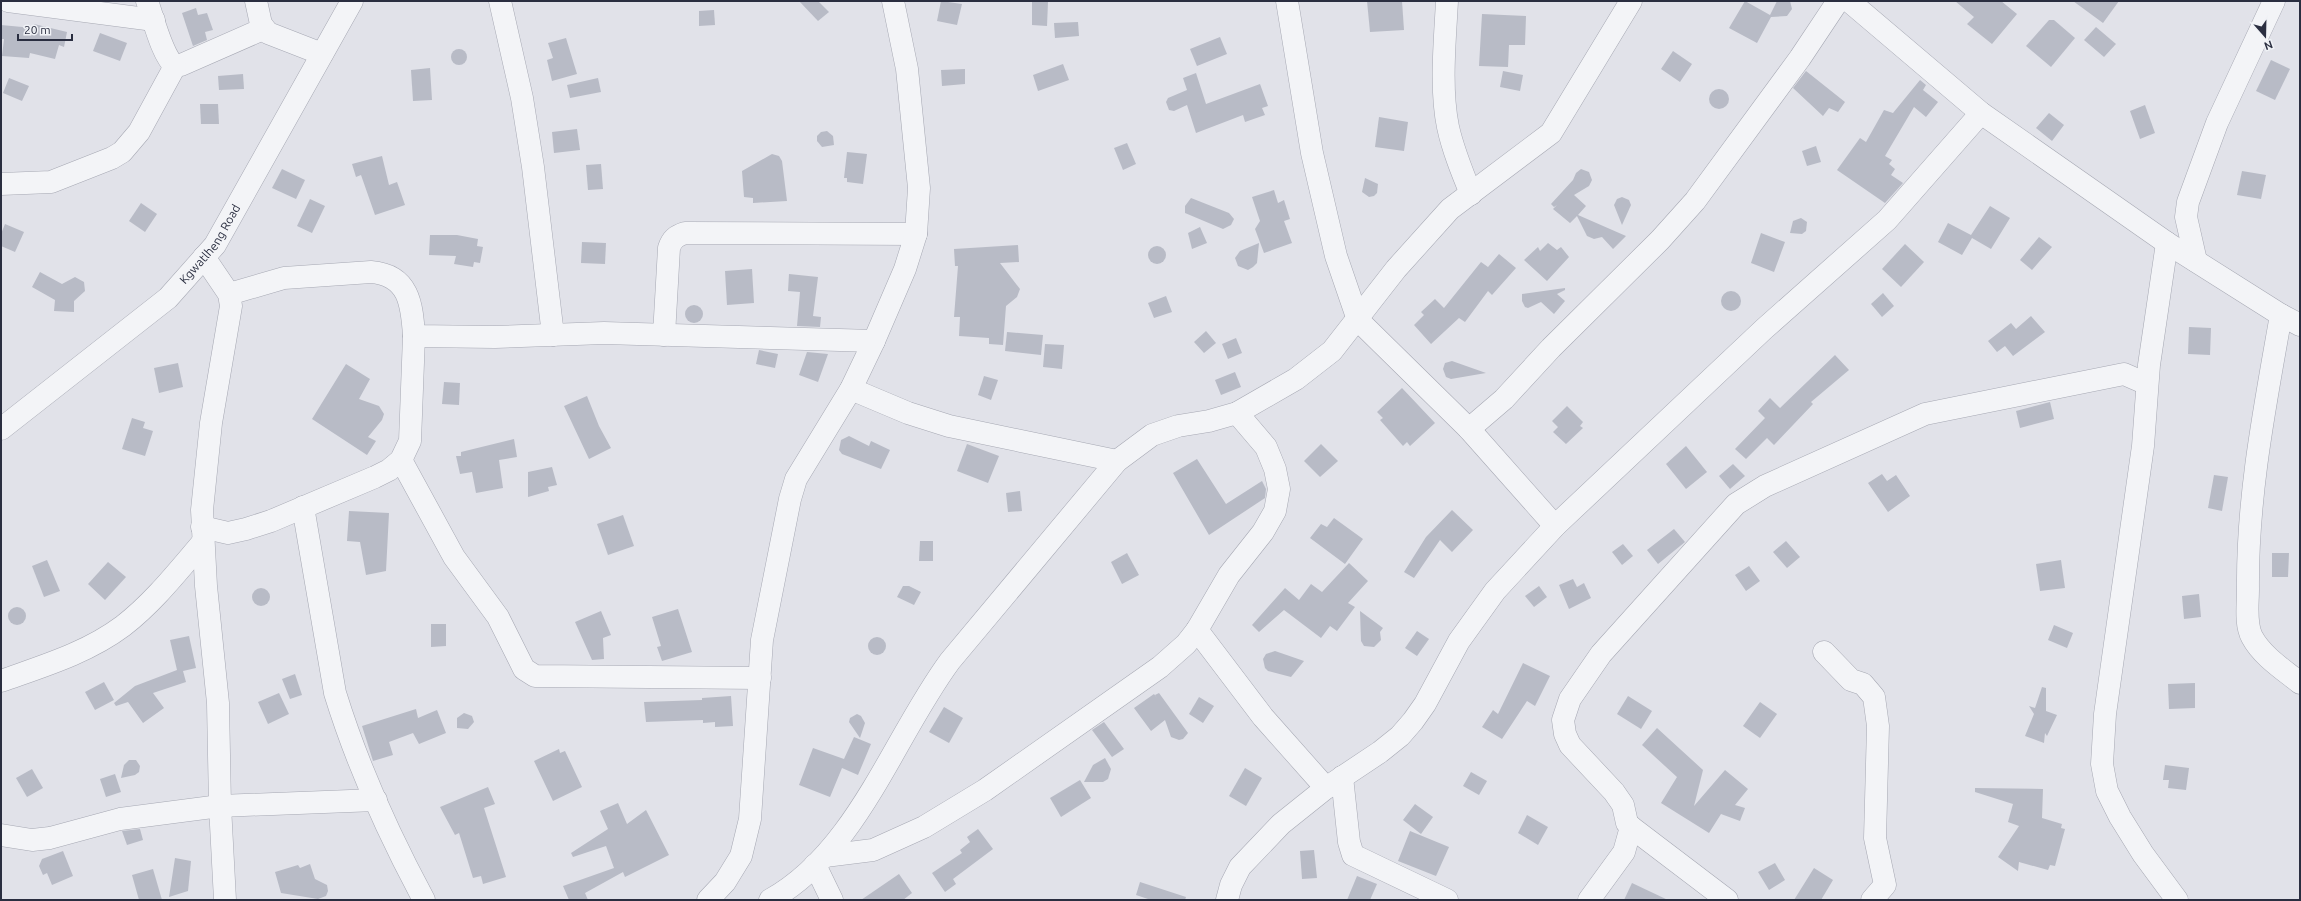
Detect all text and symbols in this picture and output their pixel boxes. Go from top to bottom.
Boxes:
scale bar [18,16,72,42]
north arrow [2245,16,2285,56]
text: 20 m [24,23,51,36]
text: N [2263,38,2274,52]
street label: Kgwatlheng Road [177,202,242,286]

